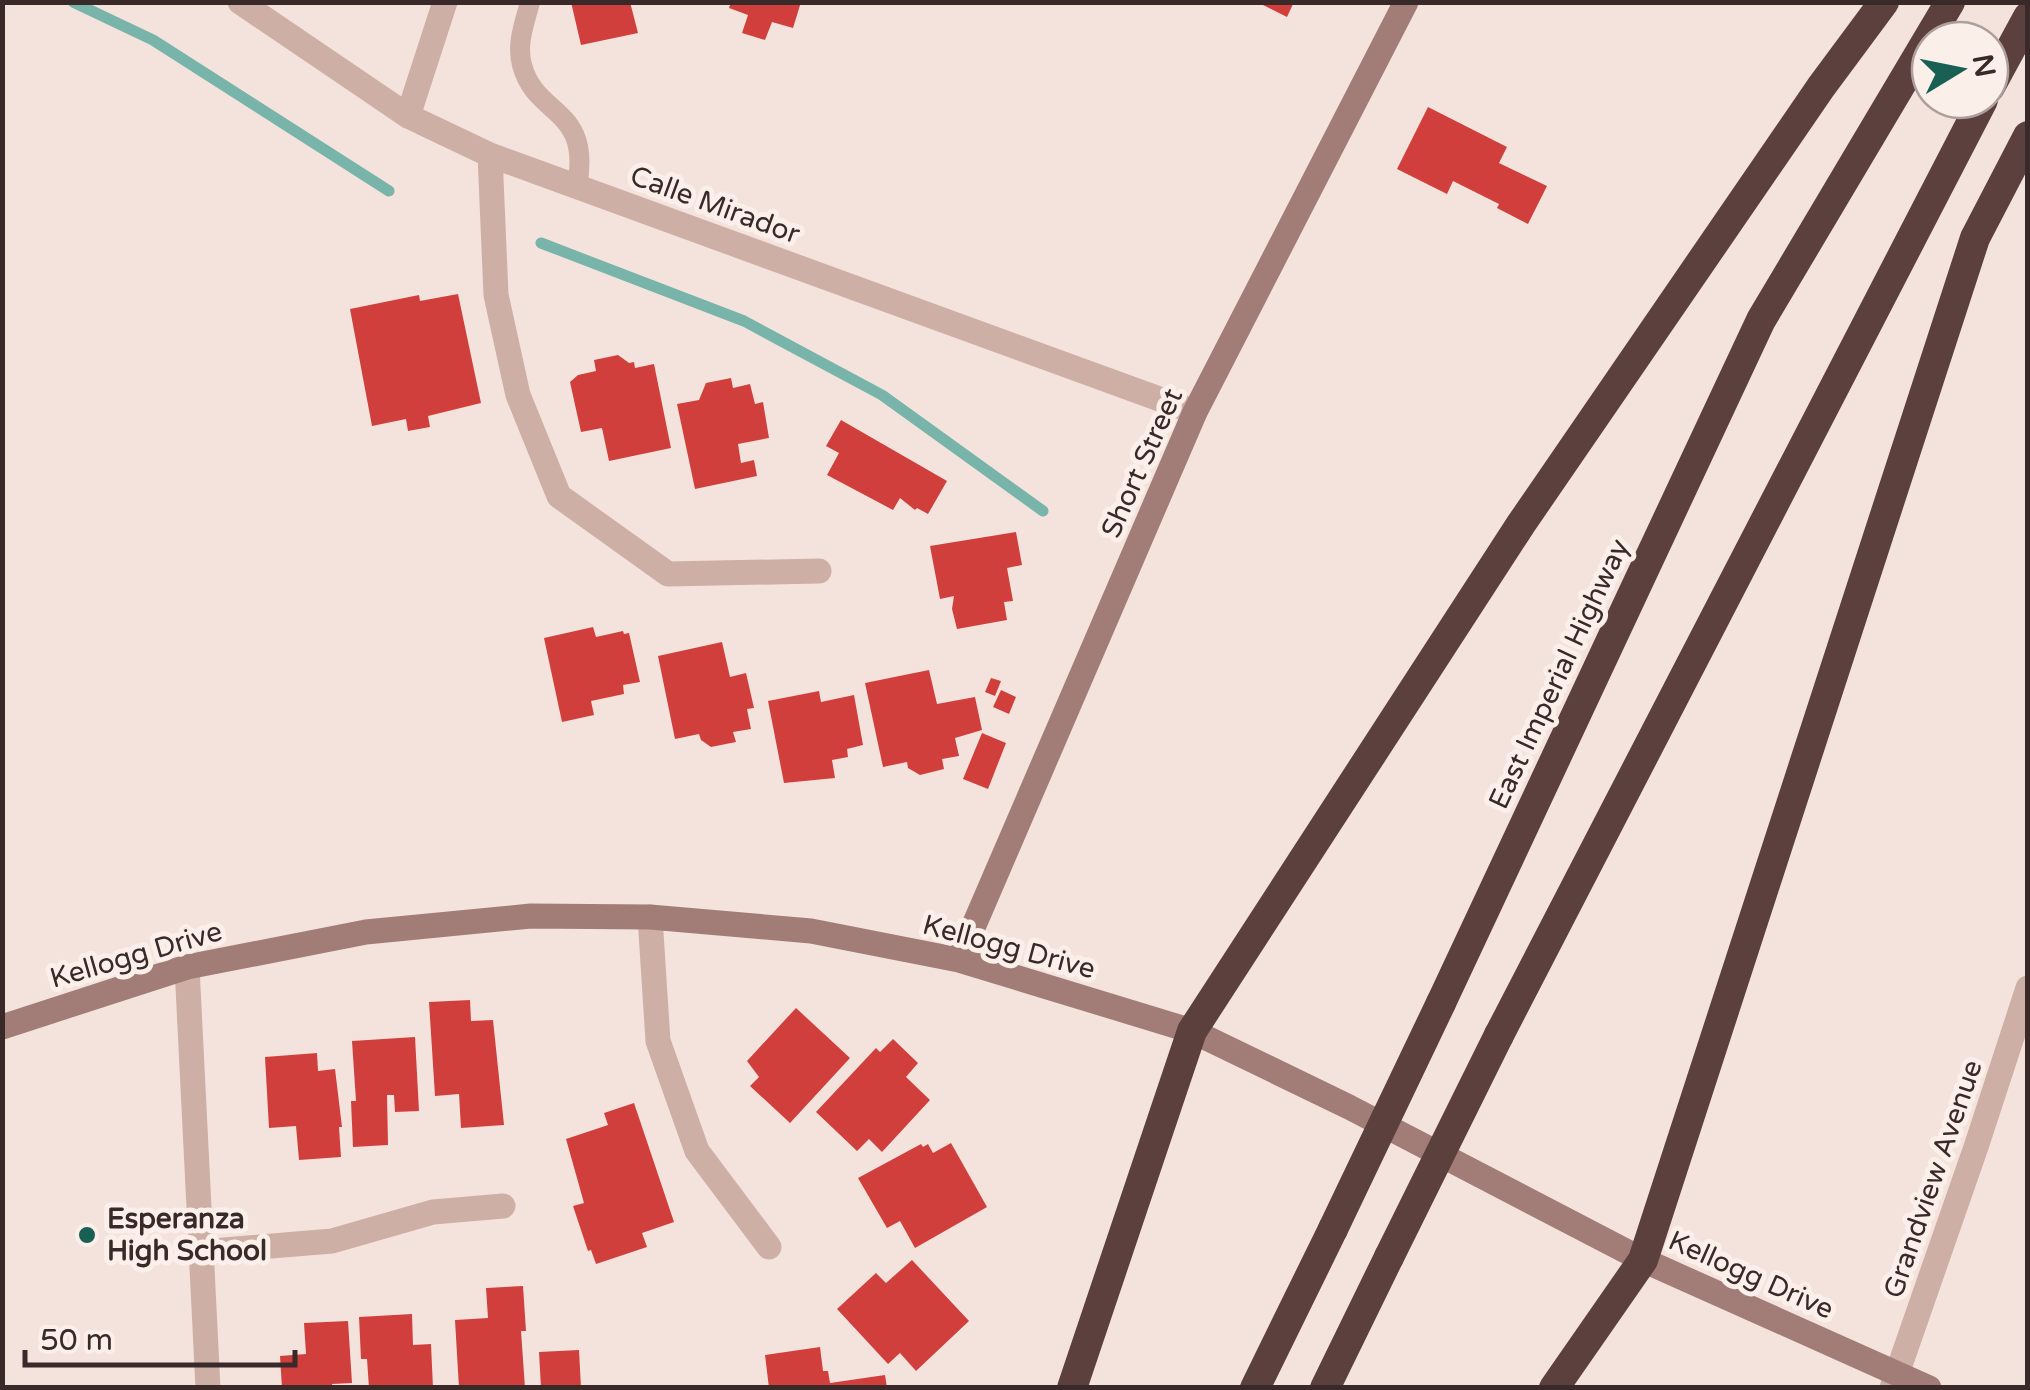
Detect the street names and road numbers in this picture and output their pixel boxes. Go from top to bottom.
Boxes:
street label: Calle Mirador [626,159,805,251]
street label: Short Street [1094,383,1190,543]
street label: East Imperial Highway [1481,534,1637,814]
street label: Kellogg Drive [919,908,1099,986]
street label: Kellogg Drive [46,914,226,996]
street label: Grandview Avenue [1876,1055,1990,1303]
street label: Kellogg Drive [1663,1223,1839,1327]

